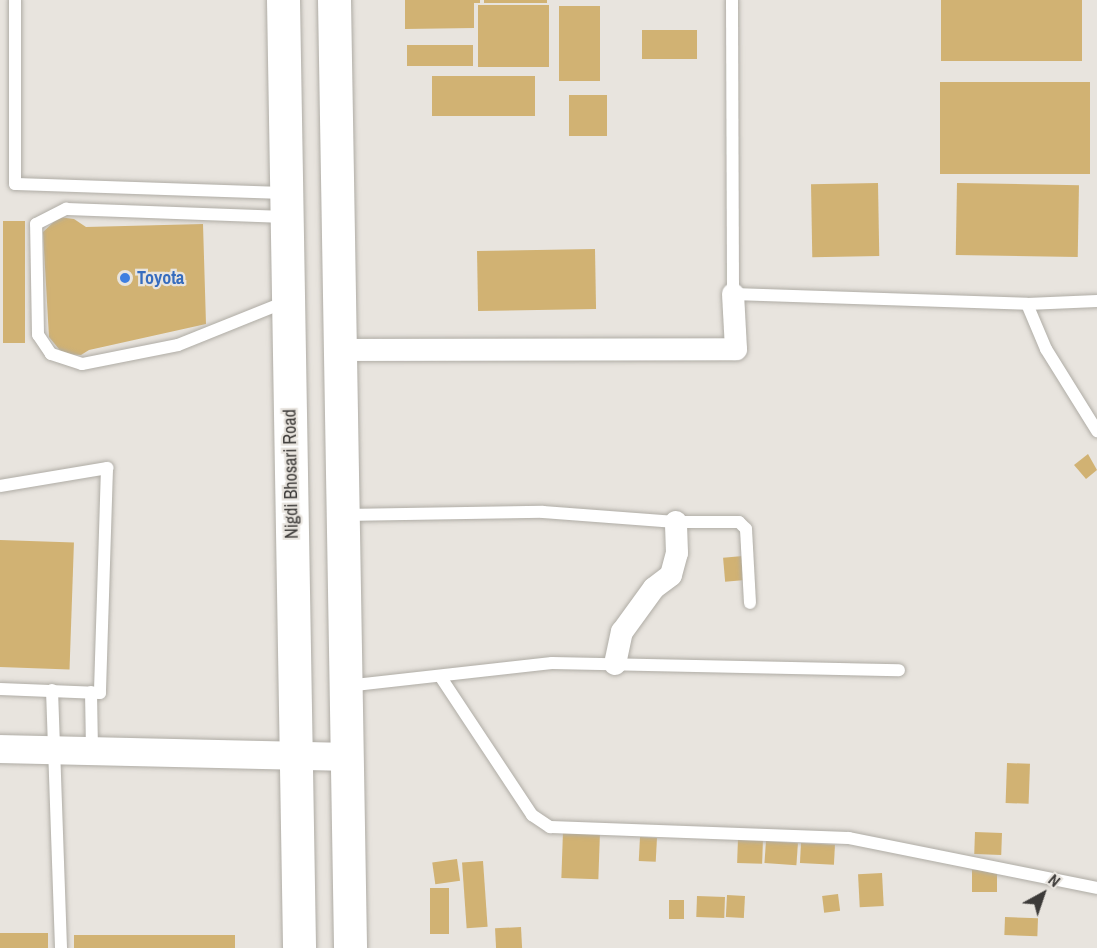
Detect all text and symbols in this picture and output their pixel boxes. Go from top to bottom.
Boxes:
place label: Toyota [137,267,184,289]
marker: Toyota [118,271,132,285]
street label: Nigdi Bhosari Road [279,409,303,539]
north arrow [1013,864,1073,924]
text: N [1044,869,1065,892]

